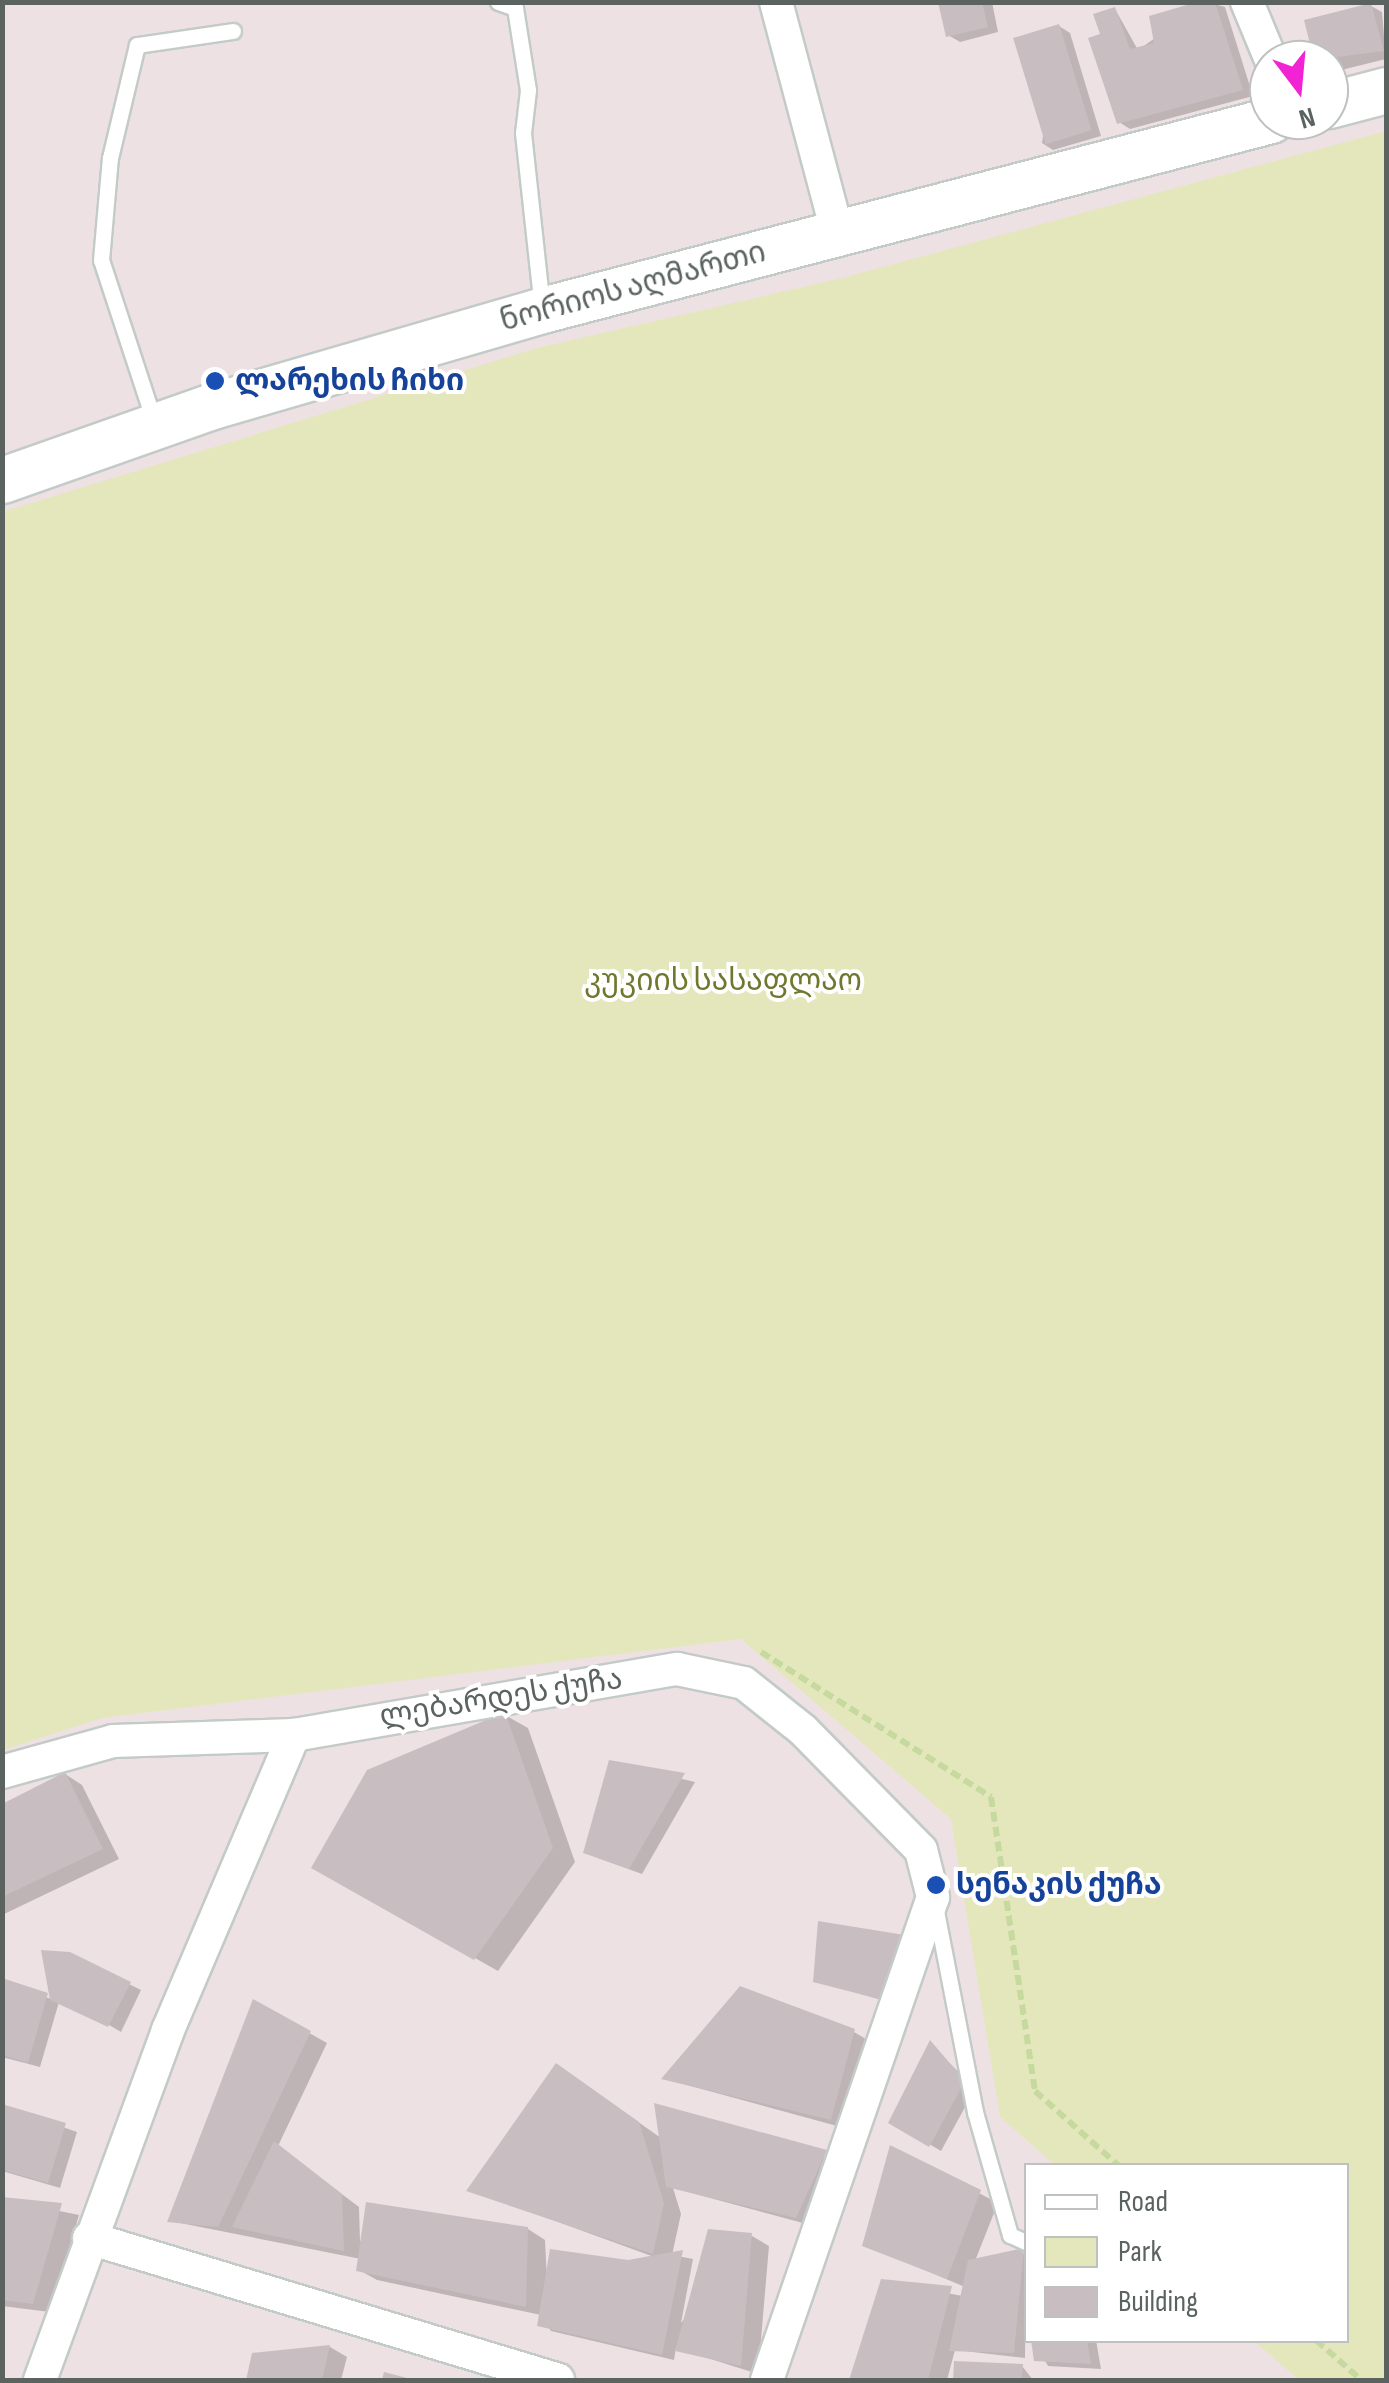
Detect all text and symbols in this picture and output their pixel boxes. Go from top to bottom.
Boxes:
north arrow [1249,40,1349,140]
text: N [1295,99,1319,135]
street label: ნორიოს აღმართი [496,234,770,340]
place label: ლარეხის ჩიხი [235,363,464,399]
marker: ლარეხის ჩიხი [204,370,226,392]
park label: კუკიის სასაფლაო [584,963,862,999]
street label: ლებარდეს ქუჩა [377,1661,625,1735]
place label: სენაკის ქუჩა [956,1867,1161,1903]
marker: სენაკის ქუჩა [925,1874,947,1896]
legend [1024,2163,1349,2343]
text: Road [1118,2184,1168,2220]
text: Park [1118,2234,1162,2270]
text: Building [1118,2284,1198,2320]

